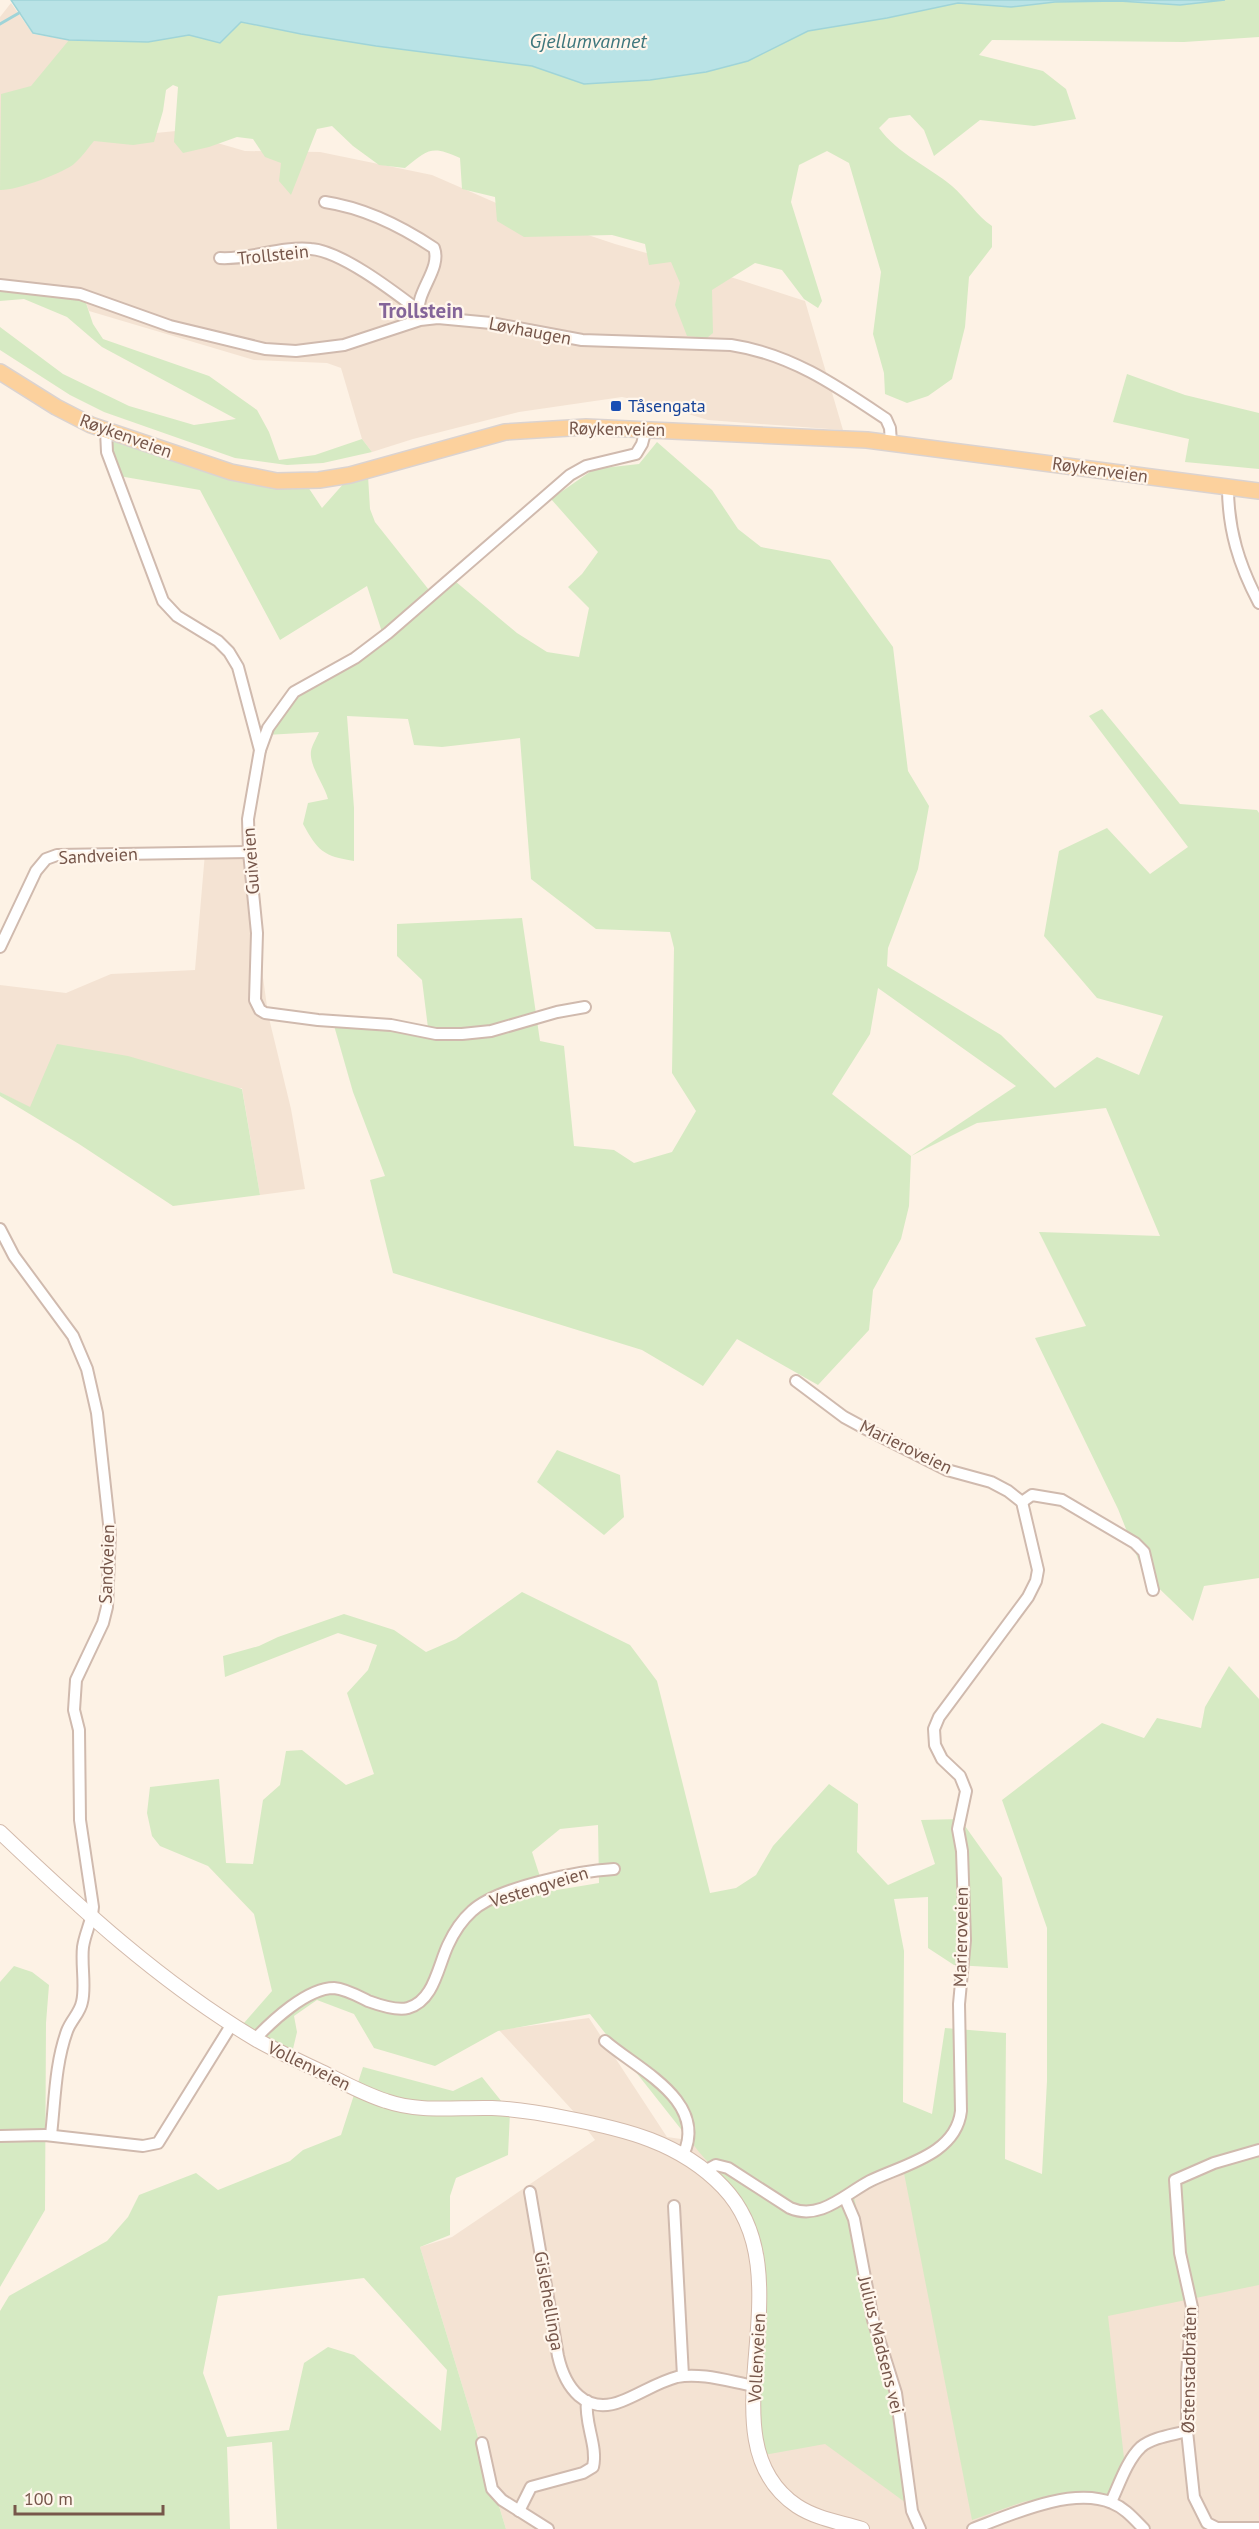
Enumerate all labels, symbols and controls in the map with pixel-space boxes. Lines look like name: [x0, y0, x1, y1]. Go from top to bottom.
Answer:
water label: Gjellumvannet: [530, 28, 648, 54]
street label: Trollstein: [236, 239, 310, 270]
district label: Trollstein: [379, 297, 463, 324]
street label: Løvhaugen: [487, 311, 573, 350]
place label: Tåsengata: [628, 394, 706, 417]
marker: Tåsengata: [609, 399, 623, 413]
street label: Røykenveien: [77, 408, 175, 463]
street label: Røykenveien: [569, 416, 665, 441]
street label: Røykenveien: [1051, 451, 1149, 488]
street label: Guiveien: [237, 827, 264, 895]
street label: Sandveien: [58, 842, 138, 869]
street label: Marieroveien: [856, 1414, 956, 1479]
street label: Sandveien: [94, 1524, 119, 1604]
street label: Vestengveien: [486, 1861, 591, 1913]
street label: Marieroveien: [948, 1887, 973, 1987]
street label: Vollenveien: [263, 2035, 355, 2096]
street label: Gislehellinga: [529, 2249, 570, 2352]
street label: Julius Madsens vei: [853, 2273, 910, 2416]
street label: Østenstadbråten: [1176, 2306, 1201, 2434]
street label: Vollenveien: [743, 2313, 770, 2404]
scale bar: [15, 2478, 164, 2516]
text: 100 m: [24, 2487, 73, 2510]

